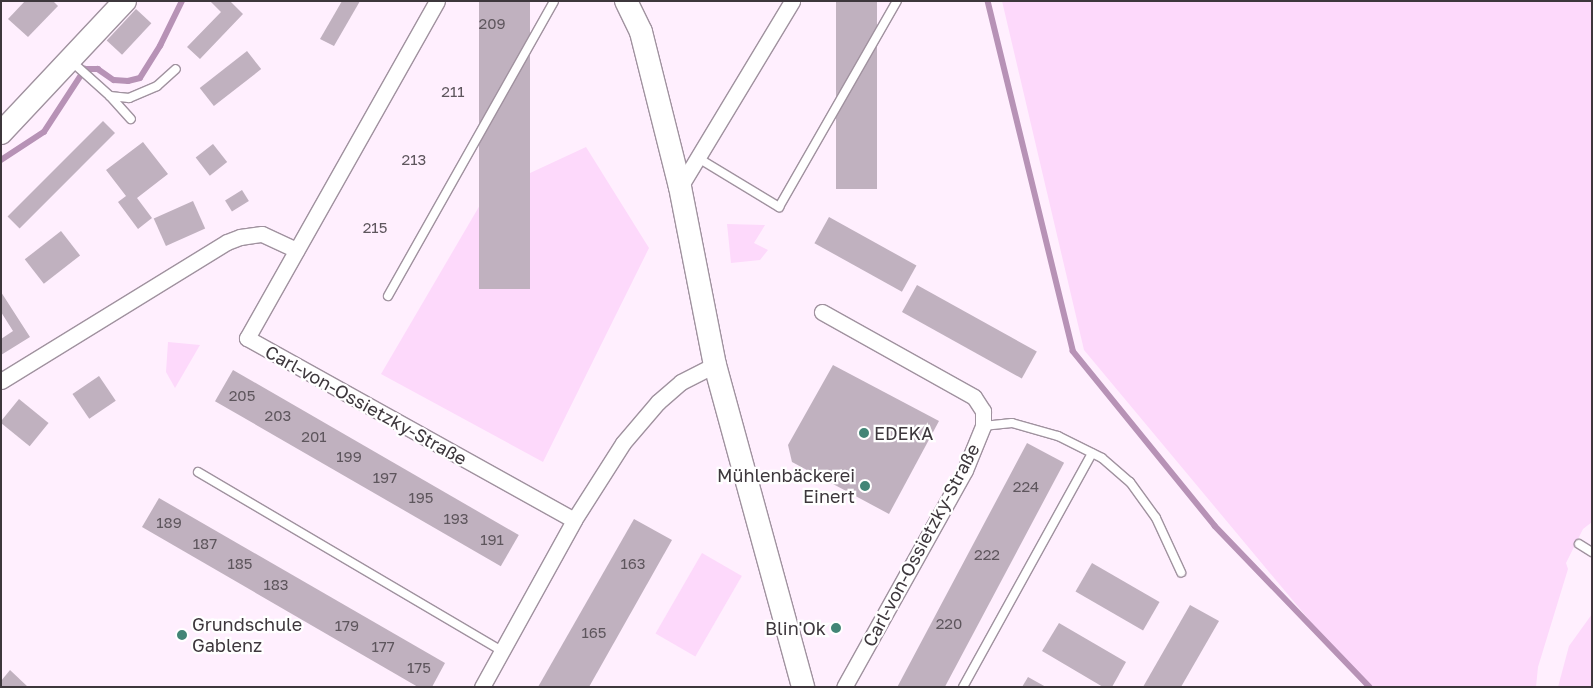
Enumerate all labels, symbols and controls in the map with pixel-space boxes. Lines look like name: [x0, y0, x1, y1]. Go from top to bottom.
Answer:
house number: 209: [478, 15, 506, 33]
house number: 211: [441, 83, 465, 101]
house number: 213: [402, 151, 426, 169]
house number: 215: [363, 219, 387, 237]
street label: Carl-von-Ossietzky-Straße: [262, 341, 470, 469]
house number: 205: [229, 387, 255, 405]
house number: 203: [265, 407, 291, 425]
place label: EDEKA: [874, 422, 933, 444]
marker: EDEKA: [858, 427, 870, 439]
house number: 201: [301, 428, 327, 446]
street label: Carl-von-Ossietzky-Straße: [858, 440, 984, 650]
house number: 199: [336, 448, 362, 466]
place label: Mühlenbäckerei Einert: [717, 465, 855, 508]
house number: 197: [373, 469, 397, 487]
house number: 224: [1013, 478, 1039, 496]
marker: Mühlenbäckerei Einert: [859, 480, 871, 492]
house number: 195: [408, 489, 434, 507]
house number: 193: [443, 510, 469, 528]
house number: 189: [156, 514, 182, 532]
house number: 191: [480, 531, 504, 549]
house number: 187: [193, 535, 217, 553]
house number: 222: [974, 546, 1000, 564]
house number: 185: [227, 555, 253, 573]
house number: 163: [620, 555, 646, 573]
house number: 183: [263, 576, 289, 594]
place label: Grundschule Gablenz: [192, 614, 302, 656]
house number: 220: [936, 615, 962, 633]
house number: 179: [335, 617, 359, 635]
place label: Blin'Ok: [765, 617, 826, 639]
marker: Blin'Ok: [830, 622, 842, 634]
house number: 165: [581, 624, 607, 642]
marker: Grundschule Gablenz: [176, 629, 188, 641]
house number: 177: [371, 638, 395, 656]
house number: 175: [407, 659, 431, 677]

